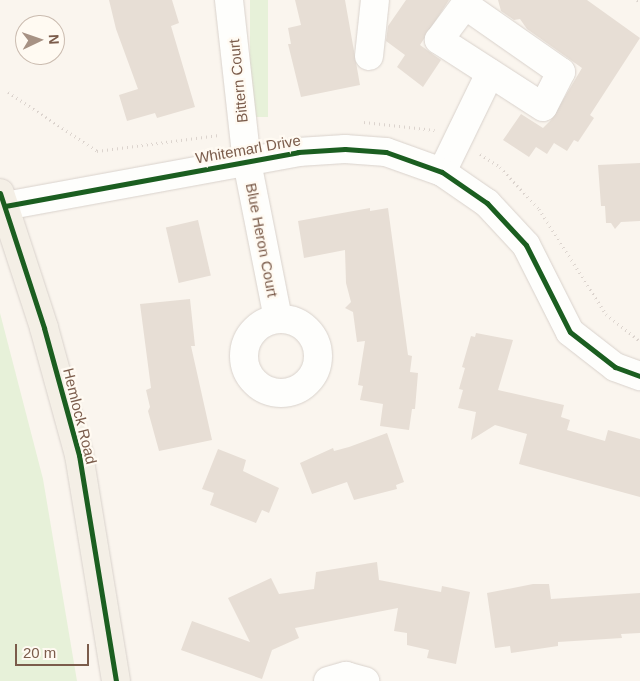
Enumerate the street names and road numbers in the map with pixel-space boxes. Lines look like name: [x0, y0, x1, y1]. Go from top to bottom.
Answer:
street label: Bittern Court: [225, 38, 251, 124]
street label: Whitemarl Drive: [194, 131, 302, 167]
street label: Blue Heron Court: [242, 181, 282, 299]
street label: Hemlock Road: [59, 366, 101, 466]

